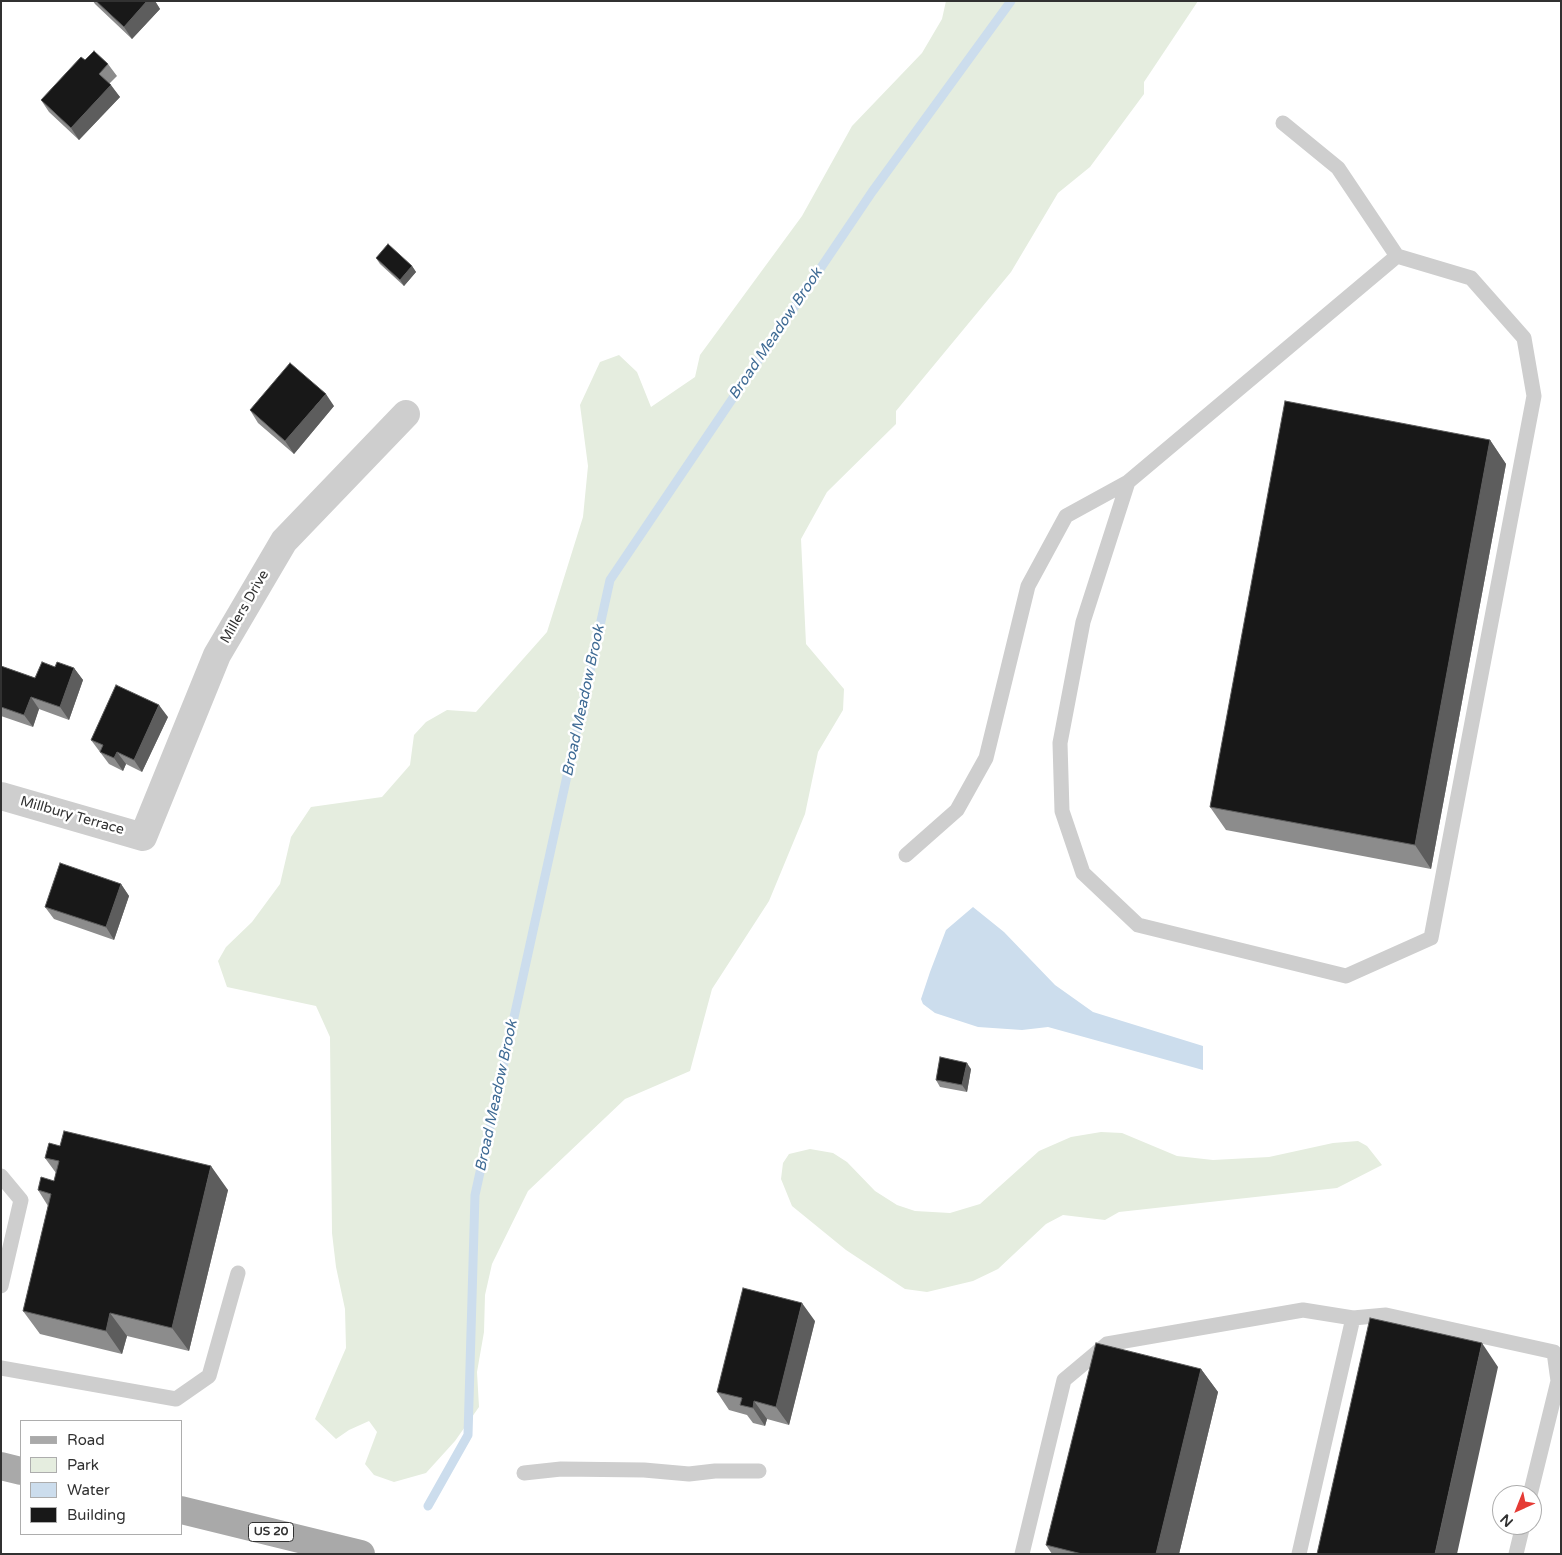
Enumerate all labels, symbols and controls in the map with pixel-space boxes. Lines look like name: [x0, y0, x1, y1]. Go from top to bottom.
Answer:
water label: Broad Meadow Brook: [725, 265, 827, 403]
street label: Millers Drive: [217, 567, 273, 647]
water label: Broad Meadow Brook: [559, 624, 609, 778]
street label: Millbury Terrace: [18, 793, 126, 839]
water label: Broad Meadow Brook: [472, 1019, 522, 1173]
legend: [20, 1420, 182, 1535]
text: Road: [67, 1431, 105, 1449]
text: Park: [67, 1456, 99, 1474]
text: Water: [67, 1481, 110, 1499]
north arrow: [1492, 1485, 1542, 1535]
text: Building: [67, 1506, 126, 1524]
text: N: [1497, 1510, 1517, 1530]
road number: US 20: [248, 1522, 294, 1541]

